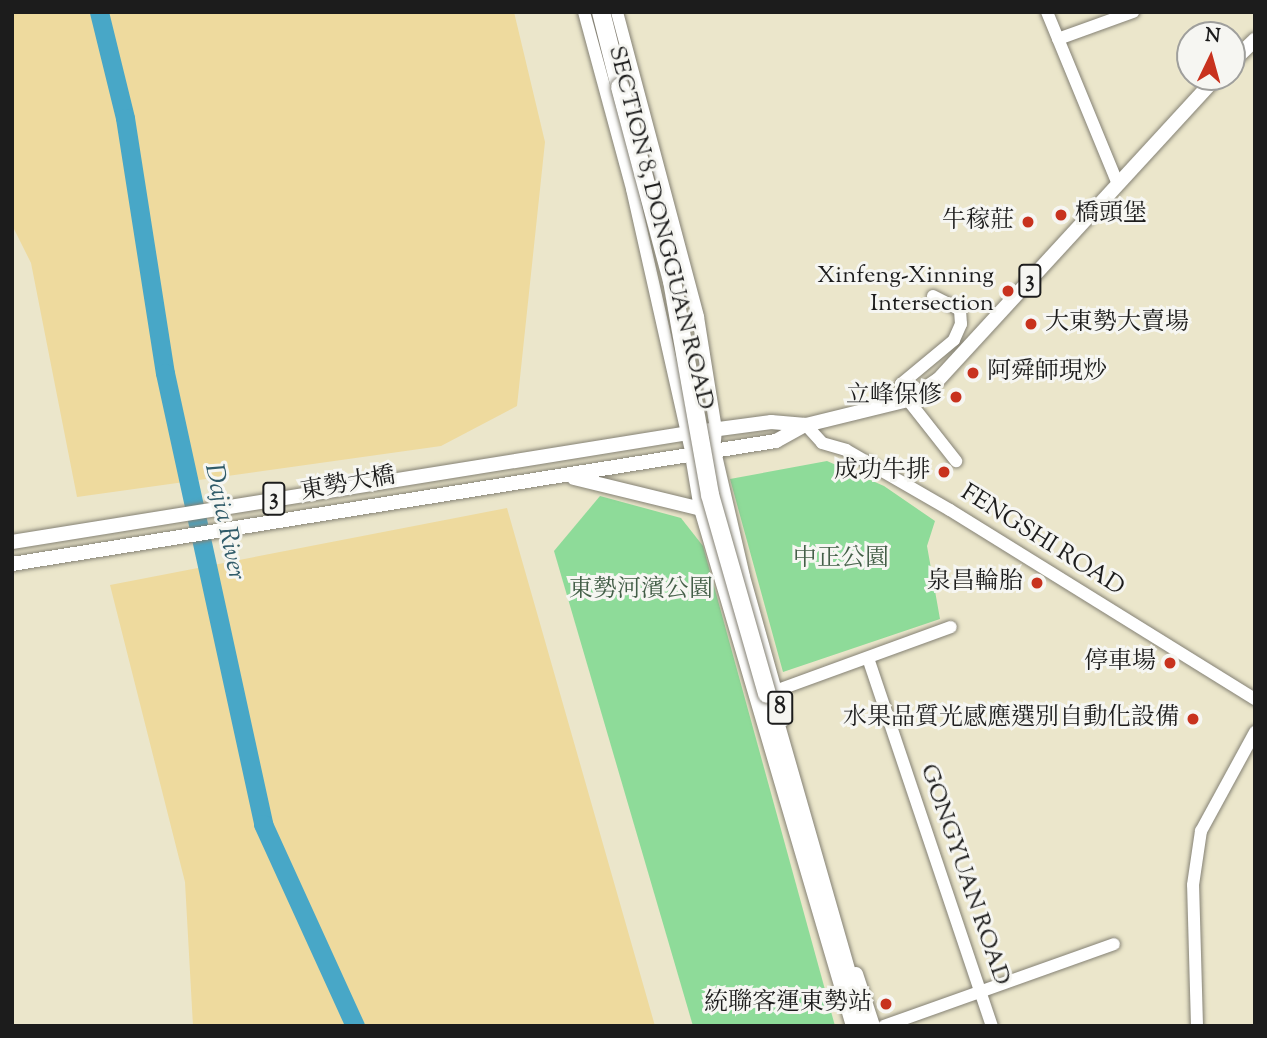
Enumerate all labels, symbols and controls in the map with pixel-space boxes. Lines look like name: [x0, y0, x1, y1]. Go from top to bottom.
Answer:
north arrow: [1176, 21, 1246, 91]
text: N: [1204, 22, 1221, 51]
street label: SECTION 8, DONGGUAN ROAD: [601, 43, 719, 413]
place label: 橋頭堡: [1075, 201, 1147, 229]
marker: 橋頭堡: [1053, 207, 1069, 223]
place label: 牛稼莊: [942, 208, 1014, 236]
marker: 牛稼莊: [1020, 214, 1036, 230]
road number: 3: [1018, 262, 1042, 300]
place label: Xinfeng-Xinning Intersection: [817, 263, 994, 319]
marker: Xinfeng-Xinning Intersection: [1000, 283, 1016, 299]
place label: 大東勢大賣場: [1045, 310, 1189, 338]
marker: 大東勢大賣場: [1023, 316, 1039, 332]
place label: 阿舜師現炒: [987, 359, 1107, 387]
marker: 阿舜師現炒: [965, 365, 981, 381]
place label: 立峰保修: [846, 383, 942, 411]
marker: 立峰保修: [948, 389, 964, 405]
place label: 成功牛排: [834, 458, 930, 486]
water label: Dajia River: [196, 461, 252, 583]
street label: 東勢大橋: [298, 462, 398, 508]
marker: 成功牛排: [936, 464, 952, 480]
street label: FENGSHI ROAD: [955, 479, 1129, 603]
road number: 3: [262, 480, 286, 519]
park label: 中正公園: [793, 546, 889, 574]
place label: 泉昌輪胎: [927, 569, 1023, 597]
marker: 泉昌輪胎: [1029, 575, 1045, 591]
park label: 東勢河濱公園: [569, 577, 713, 605]
place label: 停車場: [1084, 649, 1156, 677]
marker: 停車場: [1162, 655, 1178, 671]
road number: 8: [766, 688, 794, 728]
place label: 水果品質光感應選別自動化設備: [843, 705, 1179, 733]
marker: 水果品質光感應選別自動化設備: [1185, 711, 1201, 727]
street label: GONGYUAN ROAD: [913, 761, 1015, 989]
place label: 統聯客運東勢站: [704, 990, 872, 1018]
marker: 統聯客運東勢站: [878, 996, 894, 1012]

